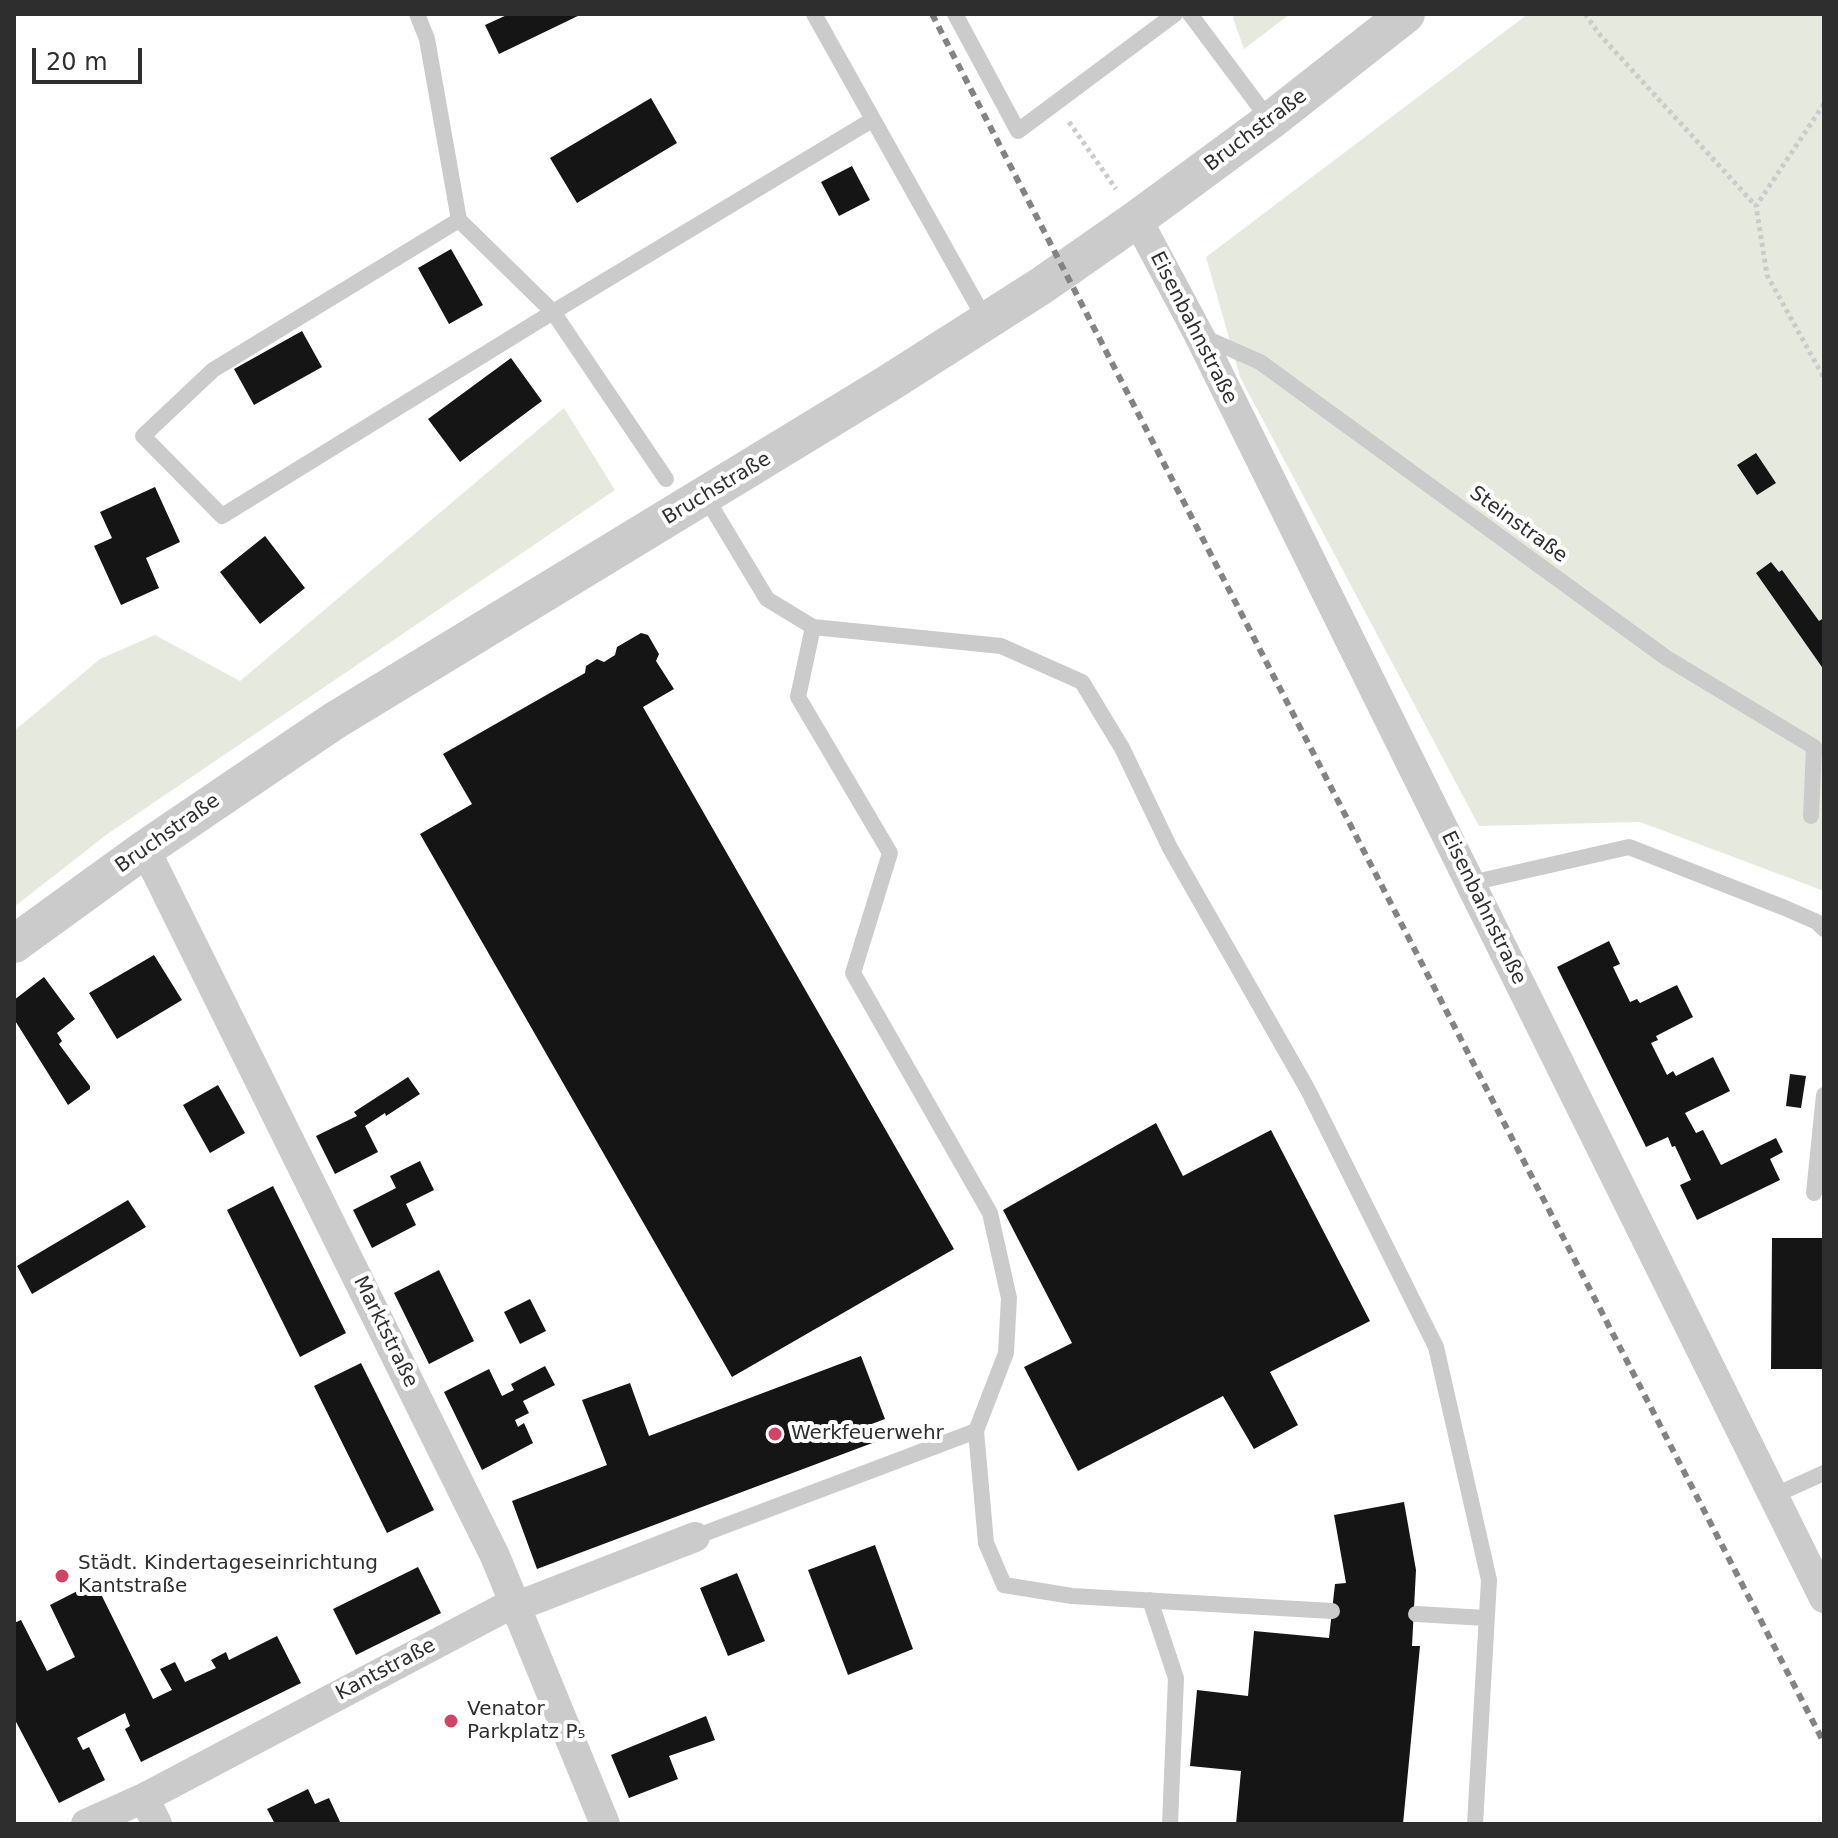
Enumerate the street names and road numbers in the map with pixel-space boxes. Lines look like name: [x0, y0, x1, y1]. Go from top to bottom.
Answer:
street label: Bruchstraße: [1200, 85, 1312, 177]
street label: Eisenbahnstraße: [1144, 248, 1242, 408]
street label: Bruchstraße: [659, 447, 775, 531]
street label: Steinstraße: [1465, 482, 1571, 568]
street label: Bruchstraße: [111, 789, 225, 879]
street label: Eisenbahnstraße: [1435, 827, 1531, 989]
street label: Marktstraße: [348, 1272, 422, 1392]
street label: Kantstraße: [332, 1634, 440, 1706]

